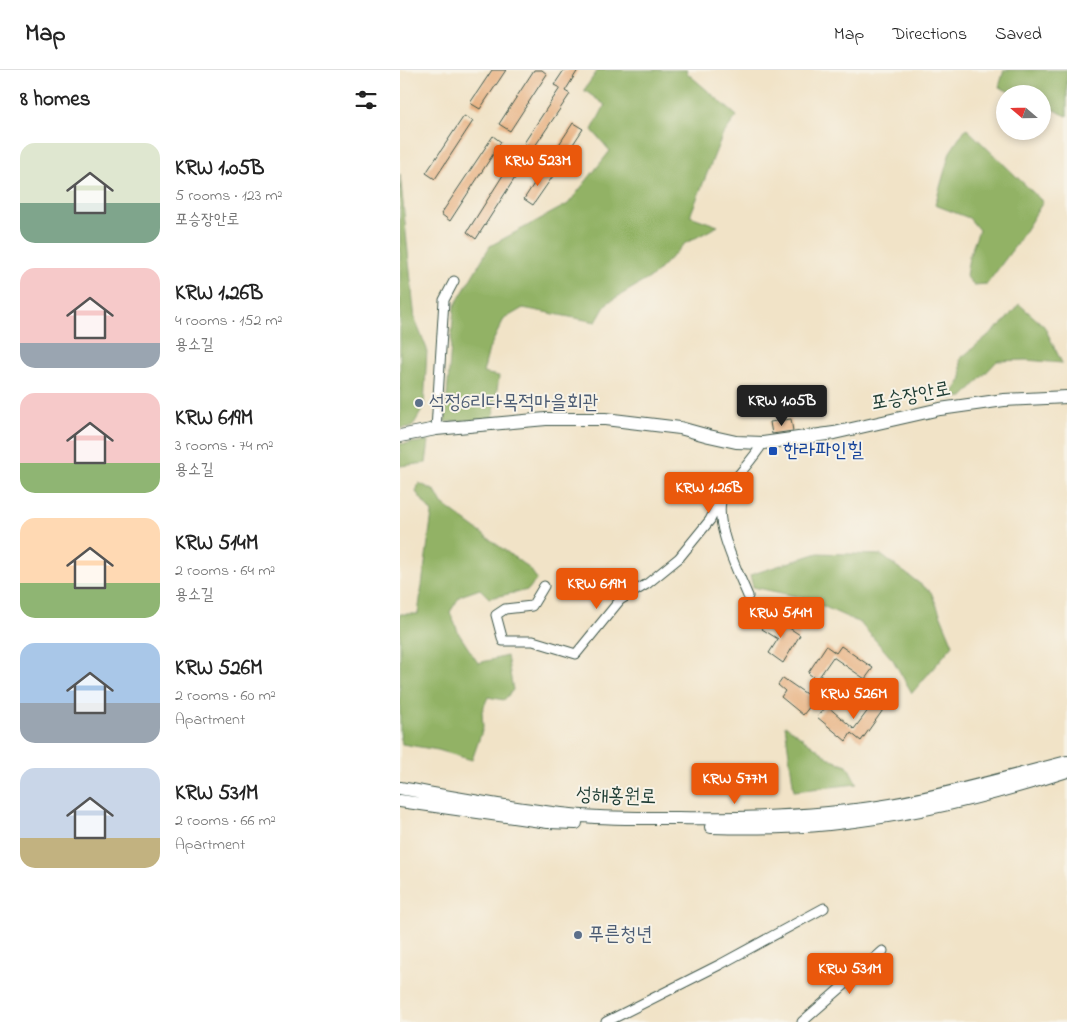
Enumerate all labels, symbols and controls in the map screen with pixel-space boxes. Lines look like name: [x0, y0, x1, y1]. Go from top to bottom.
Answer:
text: Map: [25, 17, 66, 52]
text: Map: [834, 22, 864, 48]
text: Directions: [892, 22, 967, 48]
text: Saved: [995, 22, 1042, 48]
text: 8 homes: [20, 85, 90, 115]
north arrow: [996, 85, 1051, 140]
map controls: [996, 85, 1051, 140]
icon: filters: [352, 86, 380, 114]
pin: KRW 523M: [486, 144, 590, 187]
text: KRW 523M: [505, 149, 571, 173]
text: KRW 1.05B: [175, 154, 265, 184]
icon: home: [60, 163, 120, 223]
text: 5 rooms · 123 m²: [175, 184, 283, 208]
text: 포승장안로: [175, 208, 239, 232]
text: KRW 1.26B: [175, 279, 263, 309]
icon: home: [60, 288, 120, 348]
text: 4 rooms · 152 m²: [175, 309, 283, 333]
text: 용소길: [175, 333, 214, 357]
street label: 포승장안로: [869, 375, 953, 419]
pin: KRW 1.05B: [725, 384, 839, 427]
place label: 석정6리다목적마을회관: [429, 389, 599, 418]
text: KRW 1.05B: [748, 389, 816, 413]
marker: 석정6리다목적마을회관: [413, 397, 425, 409]
text: KRW 619M: [175, 404, 253, 434]
icon: home: [60, 413, 120, 473]
text: 3 rooms · 74 m²: [175, 434, 274, 458]
place label: 한라파인힐: [783, 437, 864, 466]
marker: 한라파인힐: [767, 445, 779, 457]
text: 용소길: [175, 458, 214, 482]
pin: KRW 1.26B: [652, 472, 766, 514]
text: KRW 1.26B: [675, 476, 743, 500]
text: KRW 514M: [175, 529, 258, 559]
icon: home: [60, 538, 120, 598]
text: 2 rooms · 64 m²: [175, 559, 275, 583]
pin: KRW 619M: [545, 568, 649, 610]
text: KRW 619M: [567, 572, 627, 596]
text: 용소길: [175, 583, 214, 607]
pin: KRW 514M: [729, 596, 833, 639]
text: KRW 514M: [749, 601, 813, 625]
text: KRW 526M: [175, 654, 263, 684]
icon: home: [60, 663, 120, 723]
pin: KRW 526M: [802, 678, 906, 720]
text: KRW 526M: [821, 682, 887, 706]
text: 2 rooms · 60 m²: [175, 684, 276, 708]
text: Apartment: [175, 708, 245, 732]
pin: KRW 577M: [683, 762, 787, 805]
text: KRW 577M: [702, 767, 768, 791]
text: KRW 531M: [175, 779, 258, 809]
street label: 성해홍원로: [575, 781, 657, 813]
icon: home: [60, 788, 120, 848]
text: 2 rooms · 66 m²: [175, 809, 276, 833]
text: Apartment: [175, 833, 245, 857]
place label: 푸른청년: [588, 921, 652, 950]
marker: 푸른청년: [572, 929, 584, 941]
pin: KRW 531M: [798, 952, 902, 995]
text: KRW 531M: [818, 957, 882, 981]

